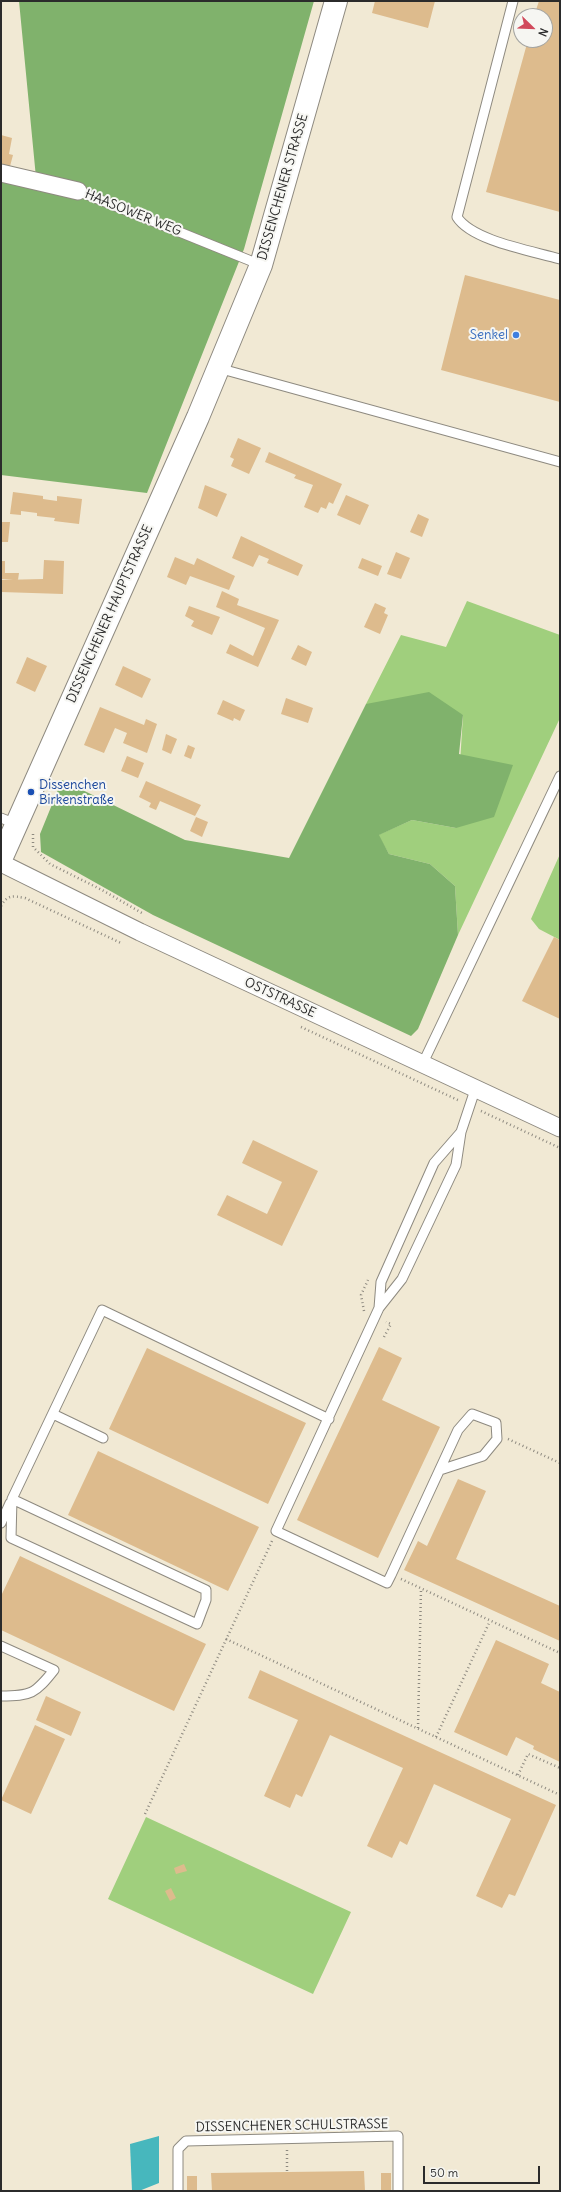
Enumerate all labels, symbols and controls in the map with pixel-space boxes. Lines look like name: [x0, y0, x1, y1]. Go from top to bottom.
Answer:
north arrow: [513, 8, 553, 48]
text: N: [535, 26, 551, 39]
street label: DISSENCHENER STRASSE: [255, 112, 311, 262]
street label: HAASOWER WEG: [82, 187, 184, 239]
place label: Senkel: [470, 327, 508, 343]
marker: Senkel: [511, 330, 521, 340]
street label: DISSENCHENER HAUPTSTRASSE: [64, 523, 156, 705]
place label: Dissenchen Birkenstraße: [39, 777, 114, 808]
marker: Dissenchen Birkenstraße: [26, 787, 36, 797]
street label: OSTSTRASSE: [242, 975, 318, 1021]
street label: DISSENCHENER SCHULSTRASSE: [195, 2117, 389, 2135]
scale bar: [425, 2158, 542, 2184]
text: 50 m: [430, 2165, 458, 2180]

